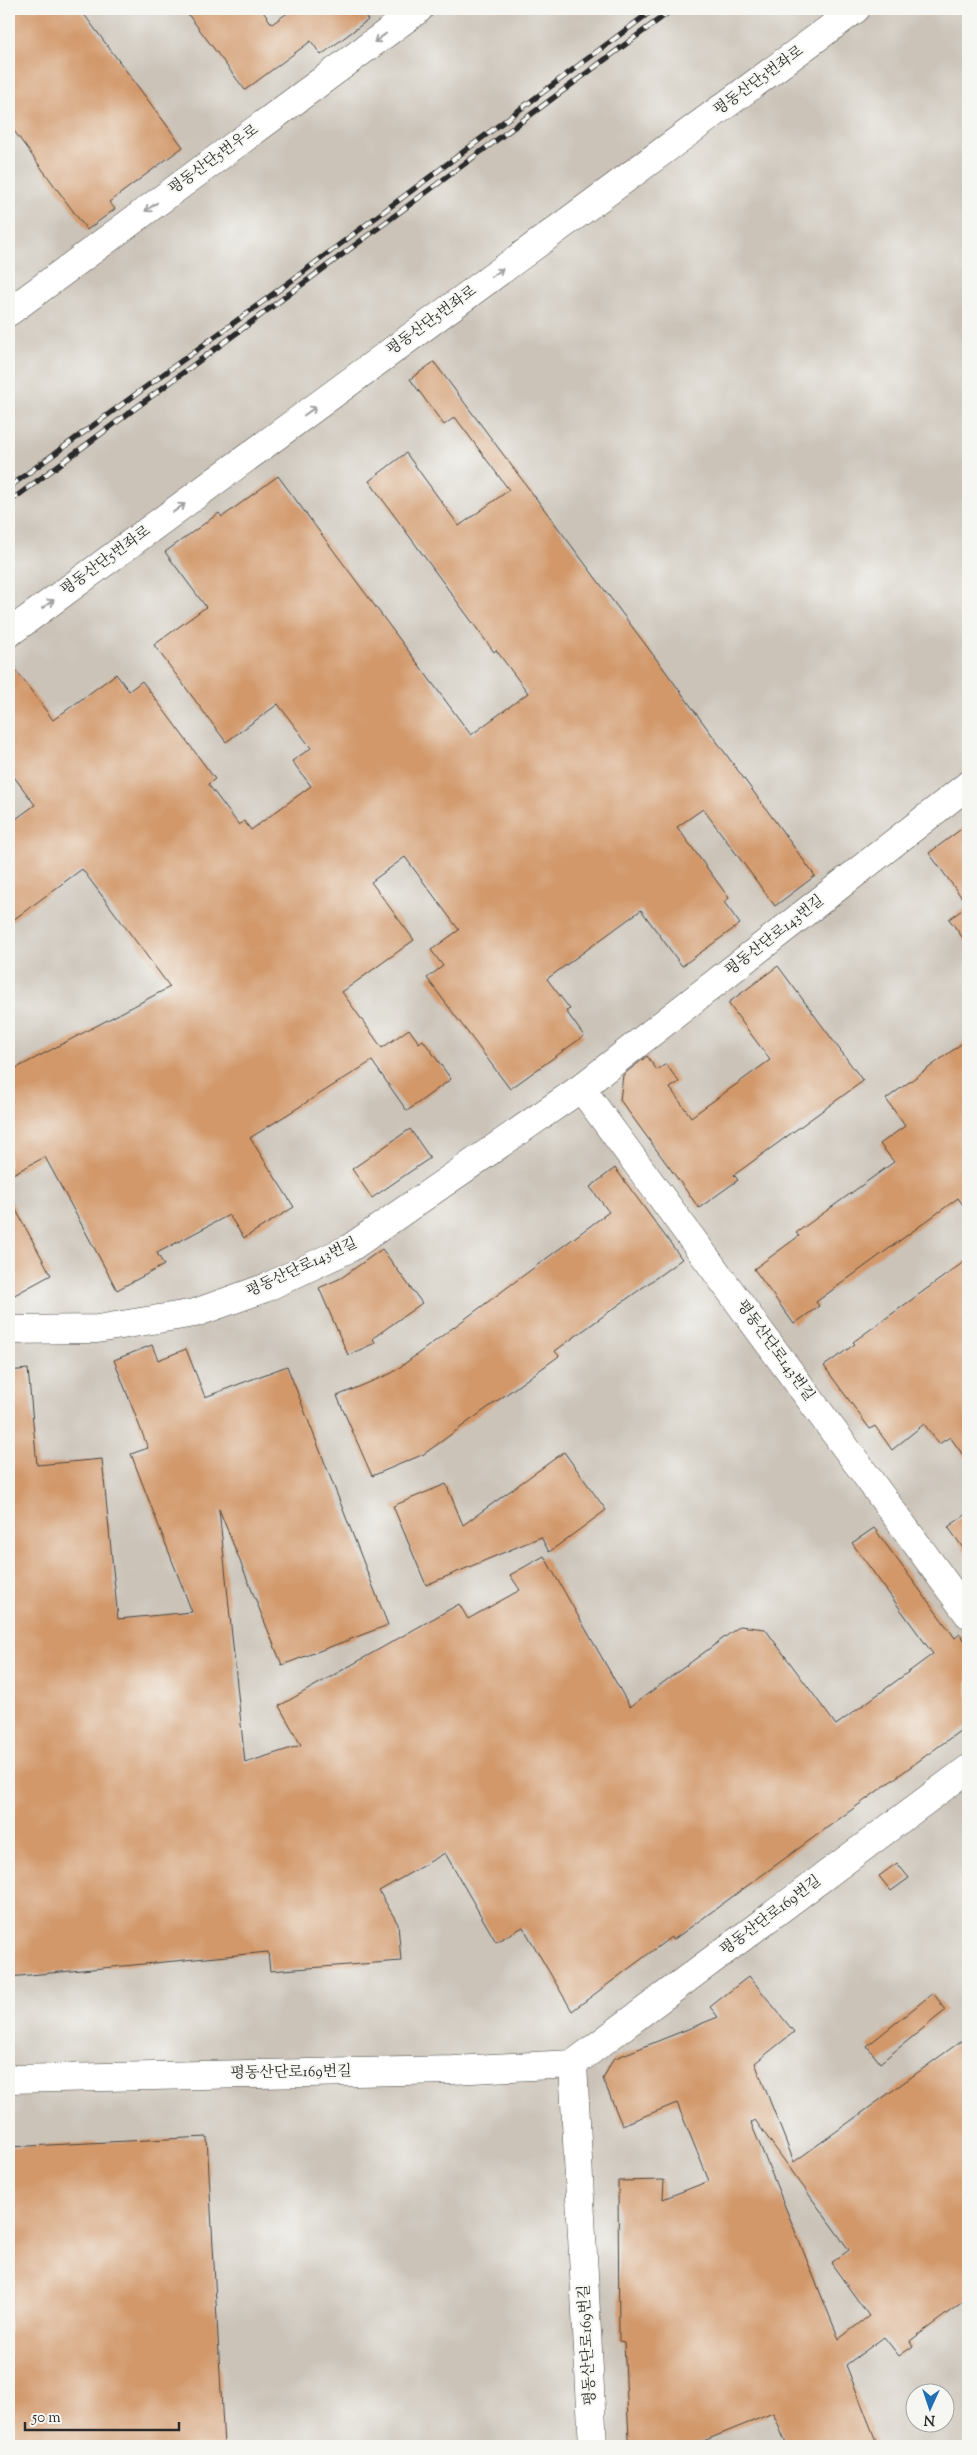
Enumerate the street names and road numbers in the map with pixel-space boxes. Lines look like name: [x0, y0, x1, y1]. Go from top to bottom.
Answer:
street label: 평동산단5번좌로: [710, 41, 809, 121]
street label: 평동산단5번우로: [165, 120, 264, 200]
street label: 평동산단5번좌로: [383, 281, 482, 361]
street label: 평동산단5번좌로: [57, 521, 156, 601]
street label: 평동산단로143번길: [721, 891, 829, 981]
street label: 평동산단로143번길: [243, 1233, 361, 1303]
street label: 평동산단로143번길: [731, 1296, 819, 1406]
street label: 평동산단로169번길: [716, 1871, 826, 1961]
street label: 평동산단로169번길: [230, 2061, 352, 2085]
street label: 평동산단로169번길: [574, 2284, 602, 2406]

